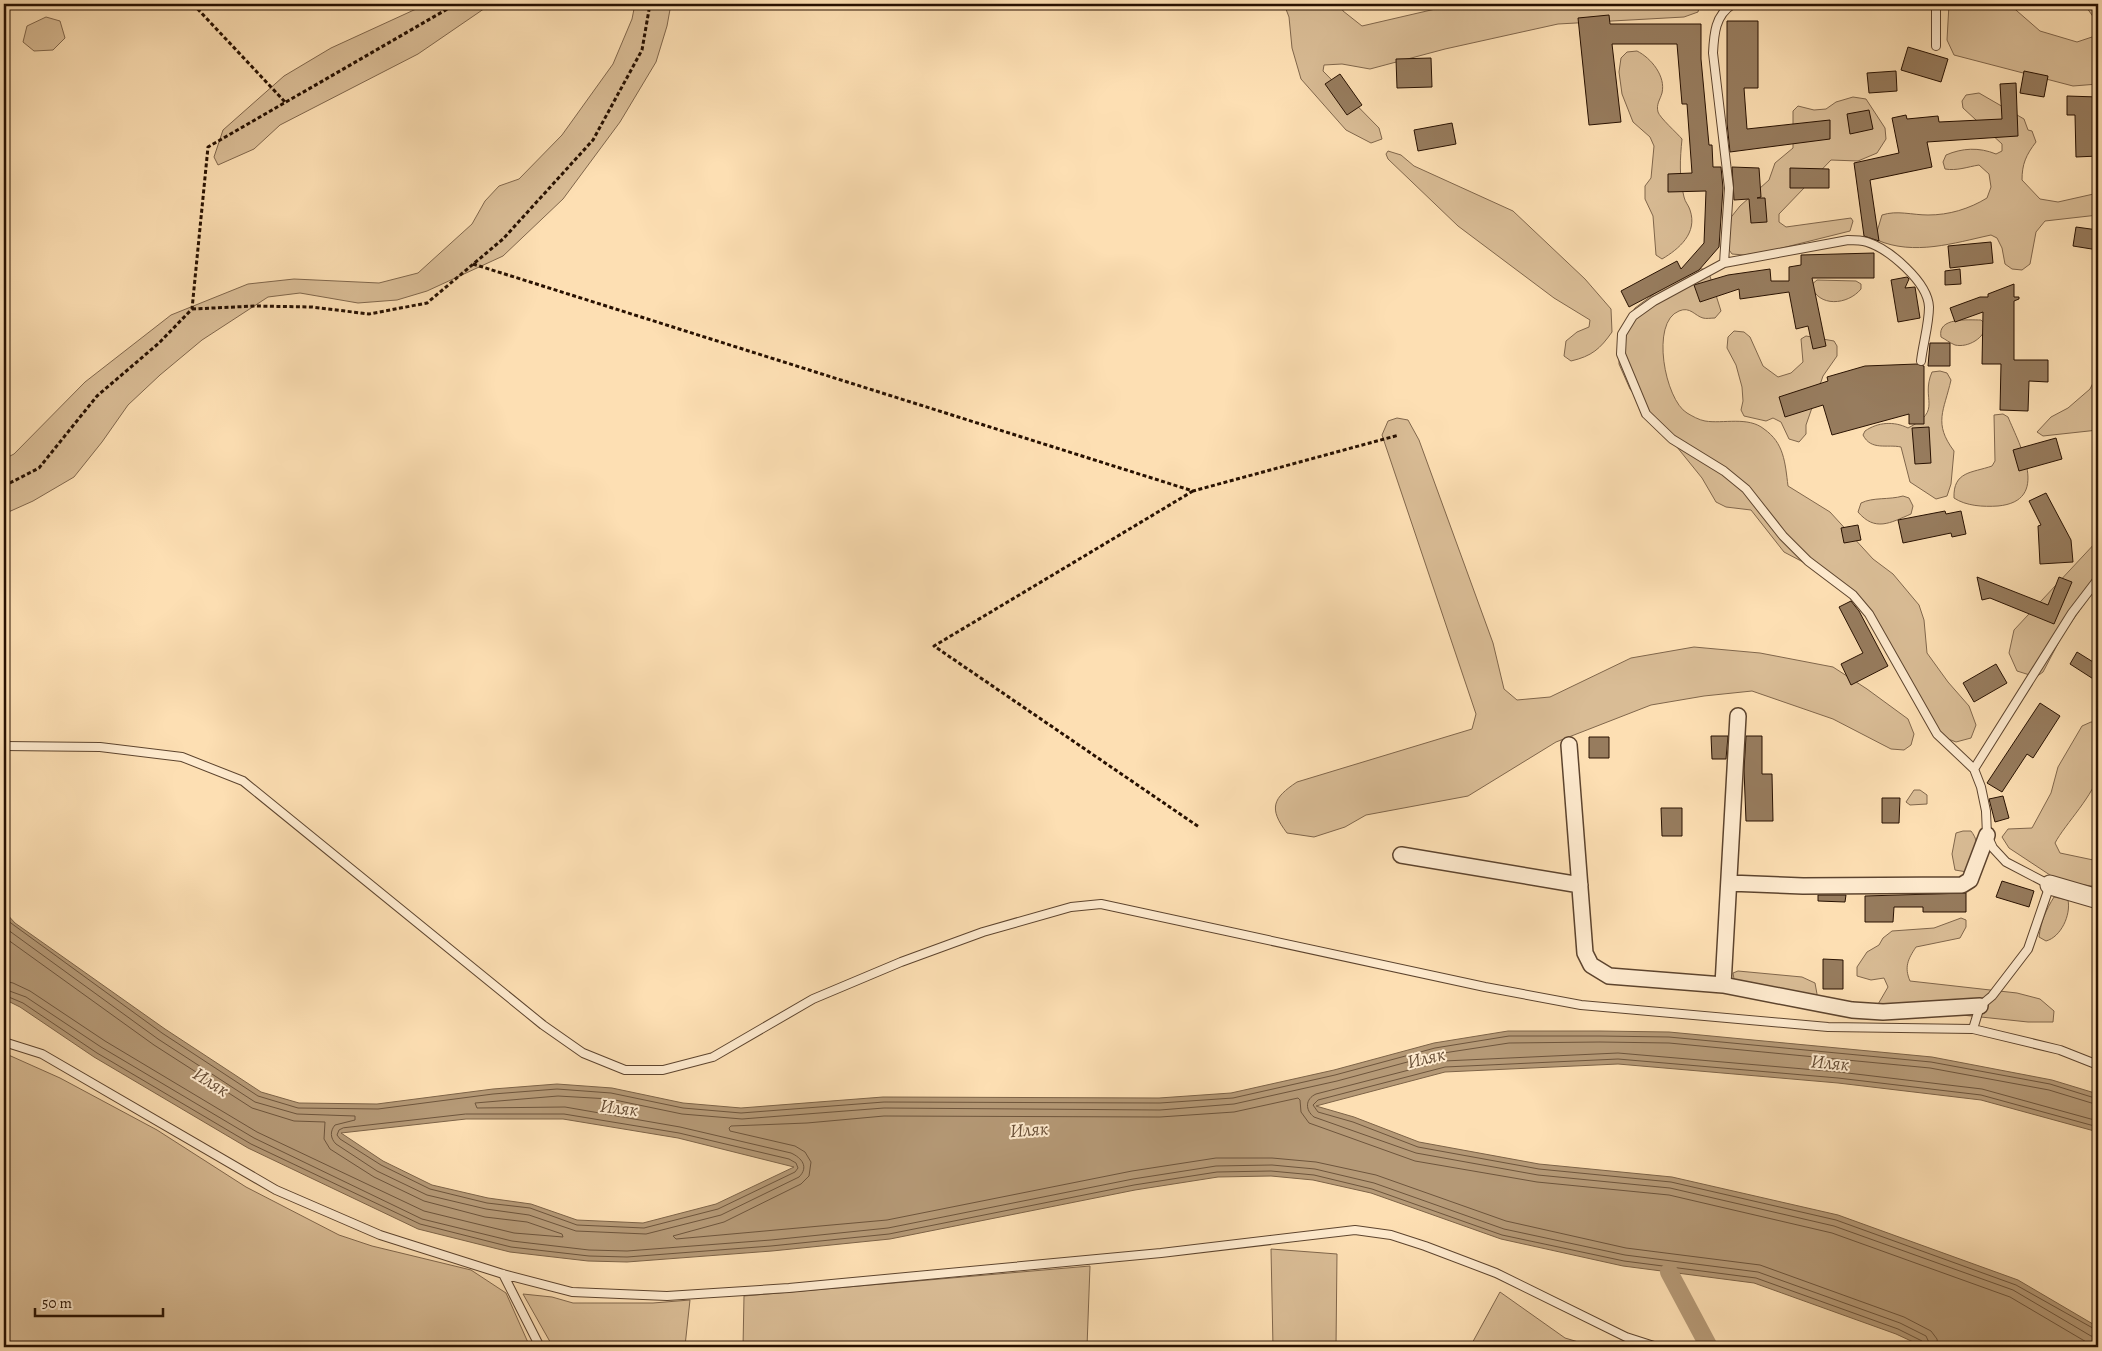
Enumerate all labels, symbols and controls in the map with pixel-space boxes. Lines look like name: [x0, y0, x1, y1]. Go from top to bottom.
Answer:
water label: Иляк: [1404, 1041, 1448, 1075]
water label: Иляк: [1810, 1048, 1851, 1078]
water label: Иляк: [188, 1061, 235, 1103]
water label: Иляк: [598, 1093, 640, 1123]
water label: Иляк: [1009, 1116, 1049, 1144]
scale bar: [35, 1286, 162, 1318]
text: 50 m: [42, 1293, 72, 1313]

